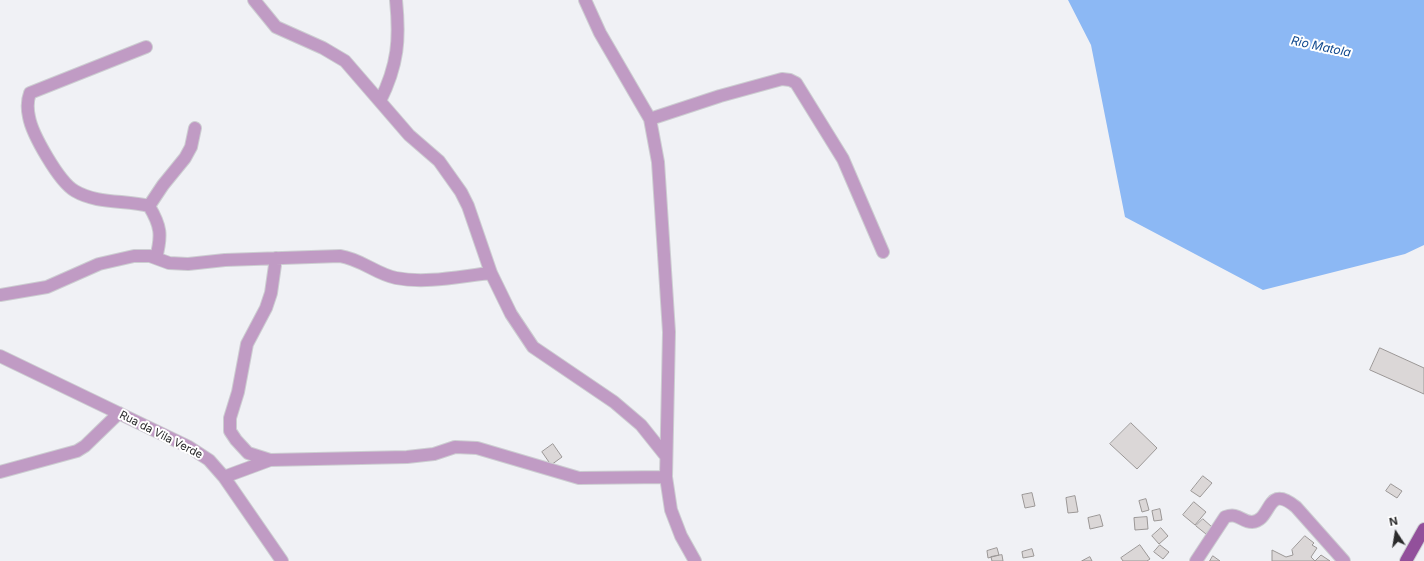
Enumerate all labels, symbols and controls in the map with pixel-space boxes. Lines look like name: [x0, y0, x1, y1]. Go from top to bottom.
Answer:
water label: Rio Matola: [1290, 34, 1352, 60]
street label: Rua da Vila Verde: [117, 408, 205, 462]
north arrow: [1376, 513, 1416, 553]
text: N: [1388, 514, 1399, 529]

